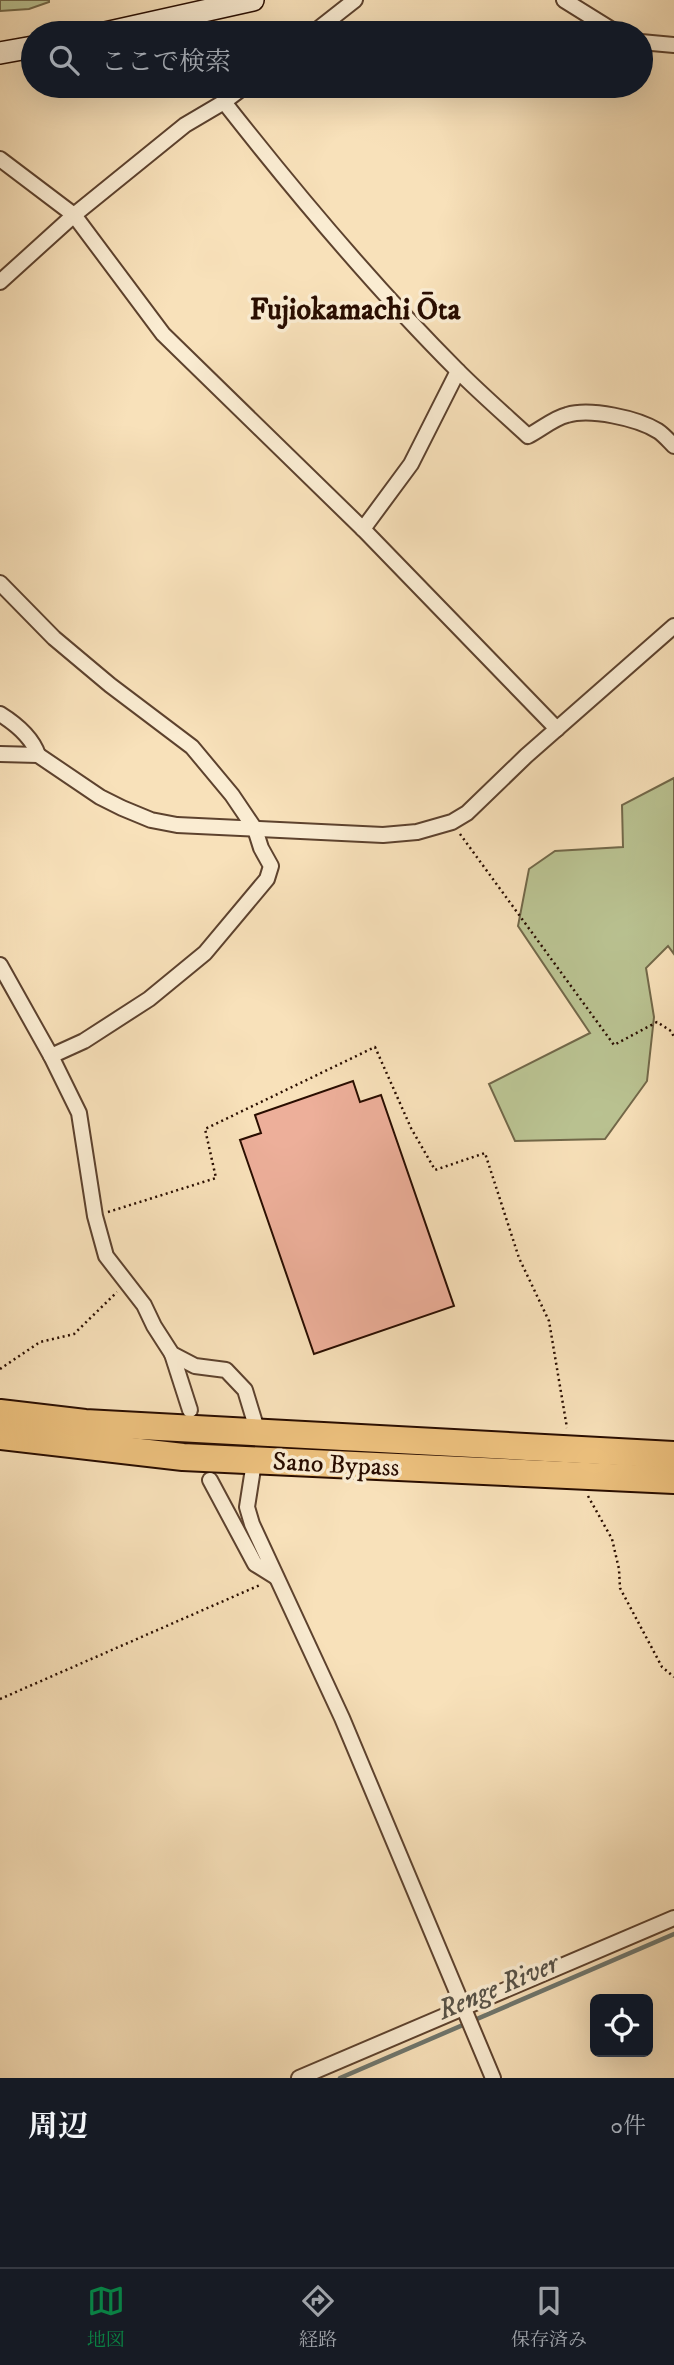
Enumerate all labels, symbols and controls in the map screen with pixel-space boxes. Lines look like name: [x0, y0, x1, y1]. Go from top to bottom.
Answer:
search box: [21, 21, 653, 98]
icon: search: [45, 41, 83, 79]
text: ここで検索: [101, 46, 231, 79]
district label: Fujiokamachi Ōta: [250, 291, 462, 329]
street label: Sano Bypass: [272, 1445, 400, 1485]
water label: Renge River: [431, 1945, 566, 2029]
map controls: [590, 1994, 653, 2057]
button: locate: [590, 1994, 653, 2057]
text: 周辺: [28, 2109, 88, 2146]
text: 0件: [611, 2112, 646, 2141]
tab: 地図: [87, 2282, 125, 2352]
tab: 経路: [299, 2282, 337, 2352]
tab: 保存済み: [511, 2282, 587, 2352]

